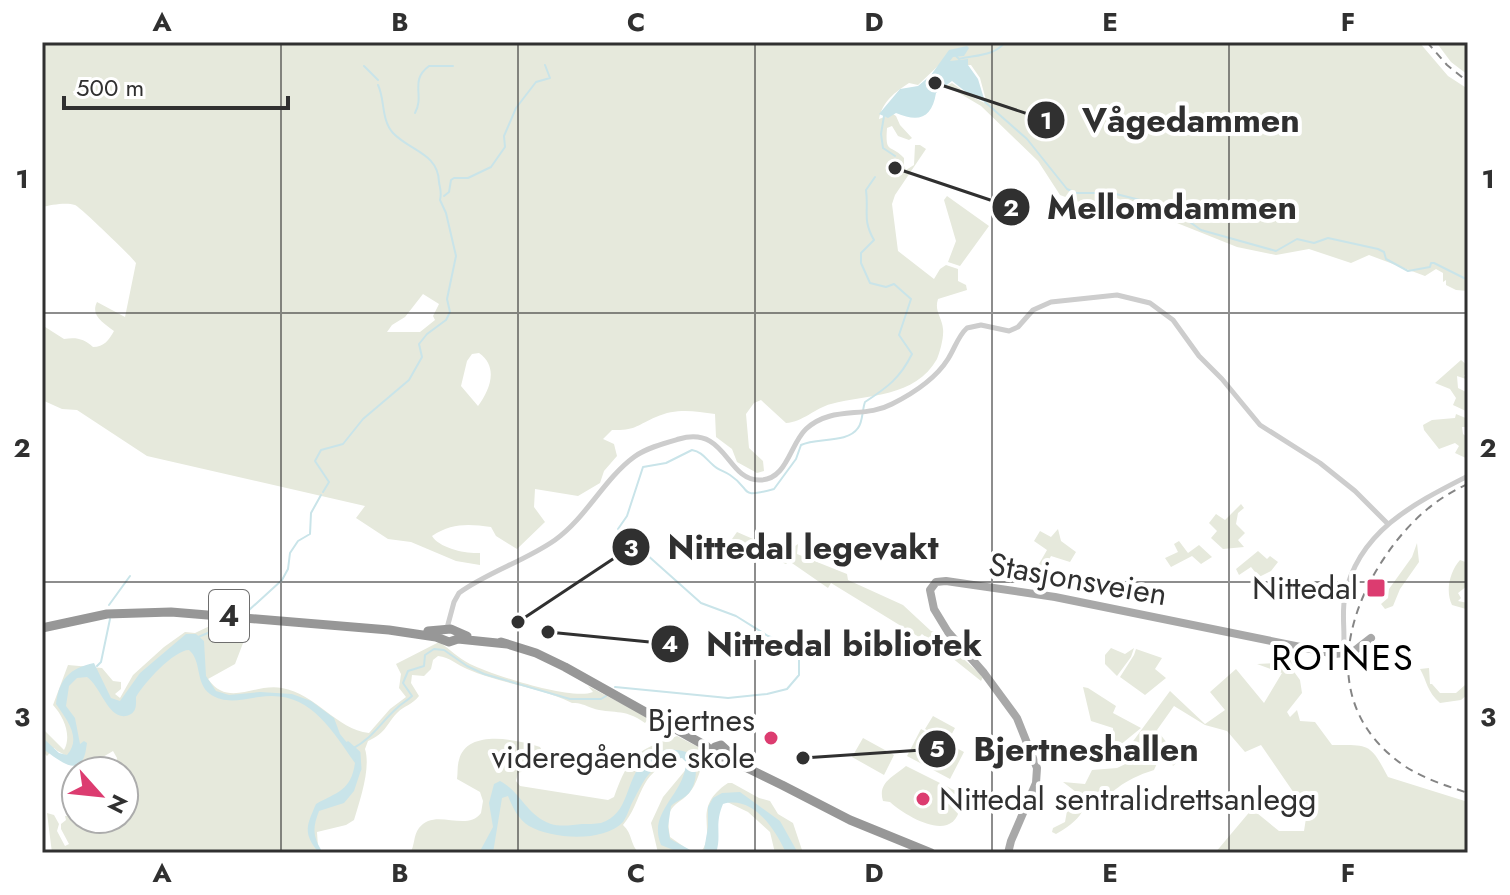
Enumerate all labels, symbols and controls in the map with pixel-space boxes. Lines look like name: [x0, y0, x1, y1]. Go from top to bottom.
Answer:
text: A: [151, 3, 172, 41]
text: B: [391, 3, 409, 41]
text: C: [627, 3, 645, 41]
text: D: [864, 3, 884, 41]
text: E: [1102, 3, 1118, 41]
text: F: [1341, 3, 1355, 41]
scale bar: [64, 60, 288, 110]
text: 500 m: [76, 70, 144, 105]
callout: Vågedammen: [1026, 91, 1316, 149]
text: Vågedammen: [1081, 96, 1300, 145]
text: 1: [1040, 103, 1052, 138]
text: 1: [15, 160, 29, 198]
text: 1: [1481, 160, 1495, 198]
callout: Mellomdammen: [991, 178, 1313, 236]
text: Mellomdammen: [1047, 183, 1297, 232]
text: 2: [1003, 190, 1019, 225]
text: 2: [13, 429, 31, 467]
text: 2: [1479, 429, 1497, 467]
callout: Nittedal legevakt: [611, 518, 954, 576]
text: Nittedal legevakt: [667, 523, 939, 572]
text: 3: [624, 530, 639, 565]
street label: Stasjonsveien: [985, 541, 1171, 617]
place label: Nittedal: [1252, 565, 1358, 611]
marker: Nittedal: [1365, 577, 1387, 599]
road number: 4: [209, 590, 249, 642]
callout: Nittedal bibliotek: [650, 615, 998, 673]
text: Nittedal bibliotek: [706, 620, 982, 669]
text: 4: [662, 626, 678, 661]
district label: ROTNES: [1271, 631, 1415, 683]
place label: Bjertnes videregående skole: [492, 697, 755, 780]
text: 3: [14, 698, 30, 736]
text: 3: [1480, 698, 1496, 736]
callout: Bjertneshallen: [917, 720, 1215, 778]
text: Bjertneshallen: [973, 725, 1199, 774]
marker: Bjertnes videregående skole: [762, 729, 780, 747]
text: 5: [929, 731, 945, 766]
north arrow: [60, 755, 140, 835]
place label: Nittedal sentralidrettsanlegg: [939, 776, 1316, 822]
text: N: [100, 789, 136, 819]
marker: Nittedal sentralidrettsanlegg: [914, 790, 932, 808]
text: A: [151, 854, 172, 892]
text: B: [391, 854, 409, 892]
text: C: [627, 854, 645, 892]
text: D: [864, 854, 884, 892]
text: E: [1102, 854, 1118, 892]
text: F: [1341, 854, 1355, 892]

